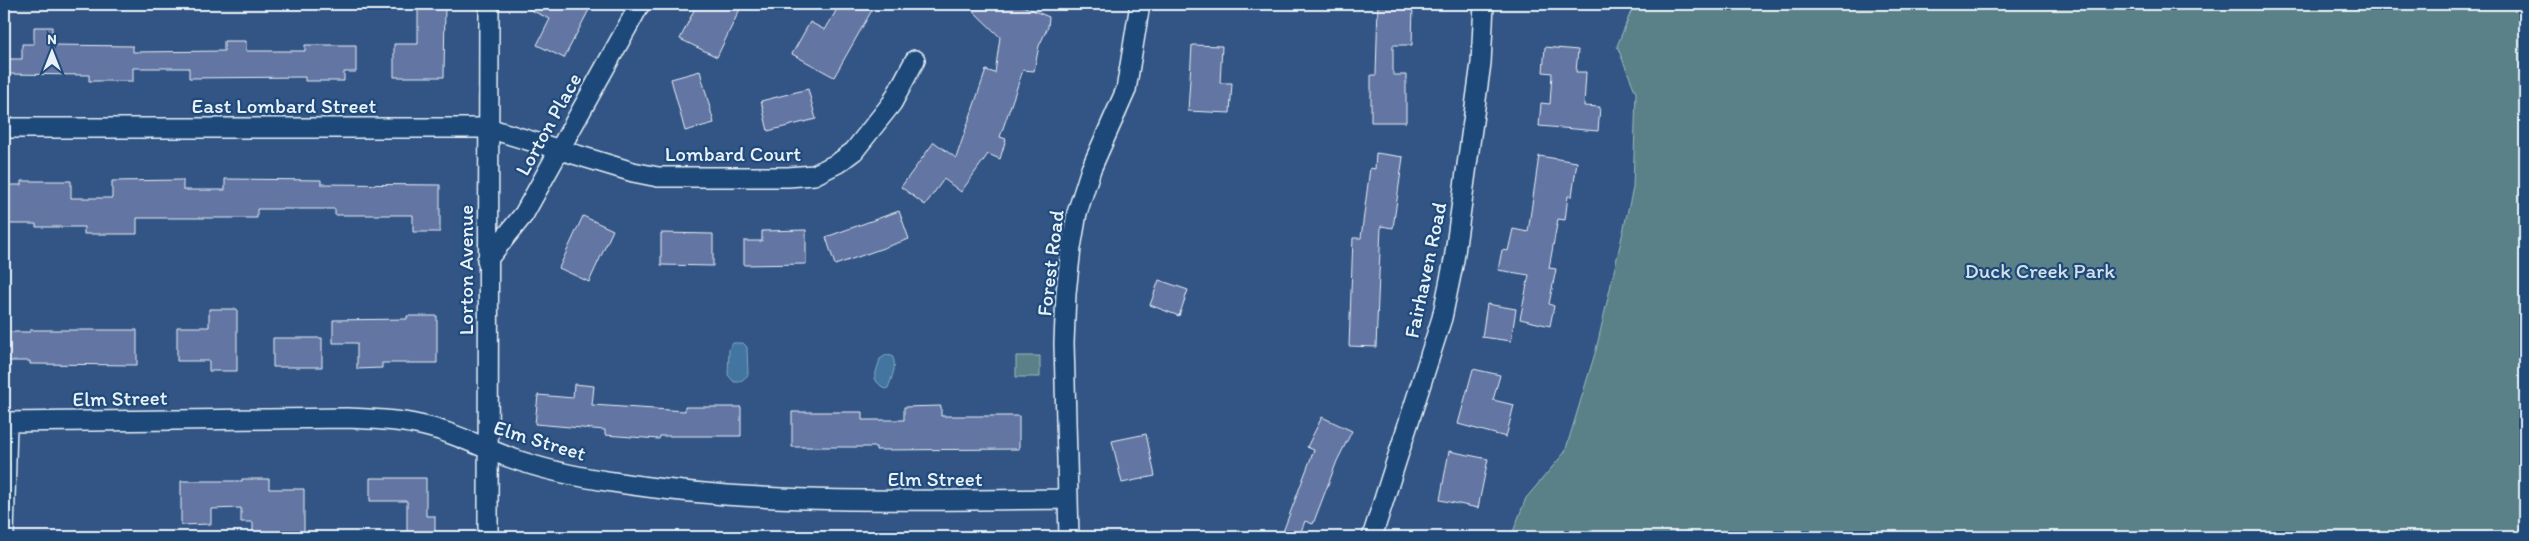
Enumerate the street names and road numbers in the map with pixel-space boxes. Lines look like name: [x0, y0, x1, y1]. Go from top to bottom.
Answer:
street label: Lorton Place: [510, 68, 586, 180]
street label: East Lombard Street: [192, 93, 376, 118]
street label: Lombard Court: [665, 141, 801, 166]
street label: Fairhaven Road: [1398, 200, 1452, 340]
street label: Lorton Avenue: [453, 205, 478, 335]
street label: Forest Road: [1031, 208, 1069, 318]
street label: Elm Street: [72, 385, 168, 411]
street label: Elm Street: [491, 414, 589, 466]
street label: Elm Street: [887, 466, 983, 491]

